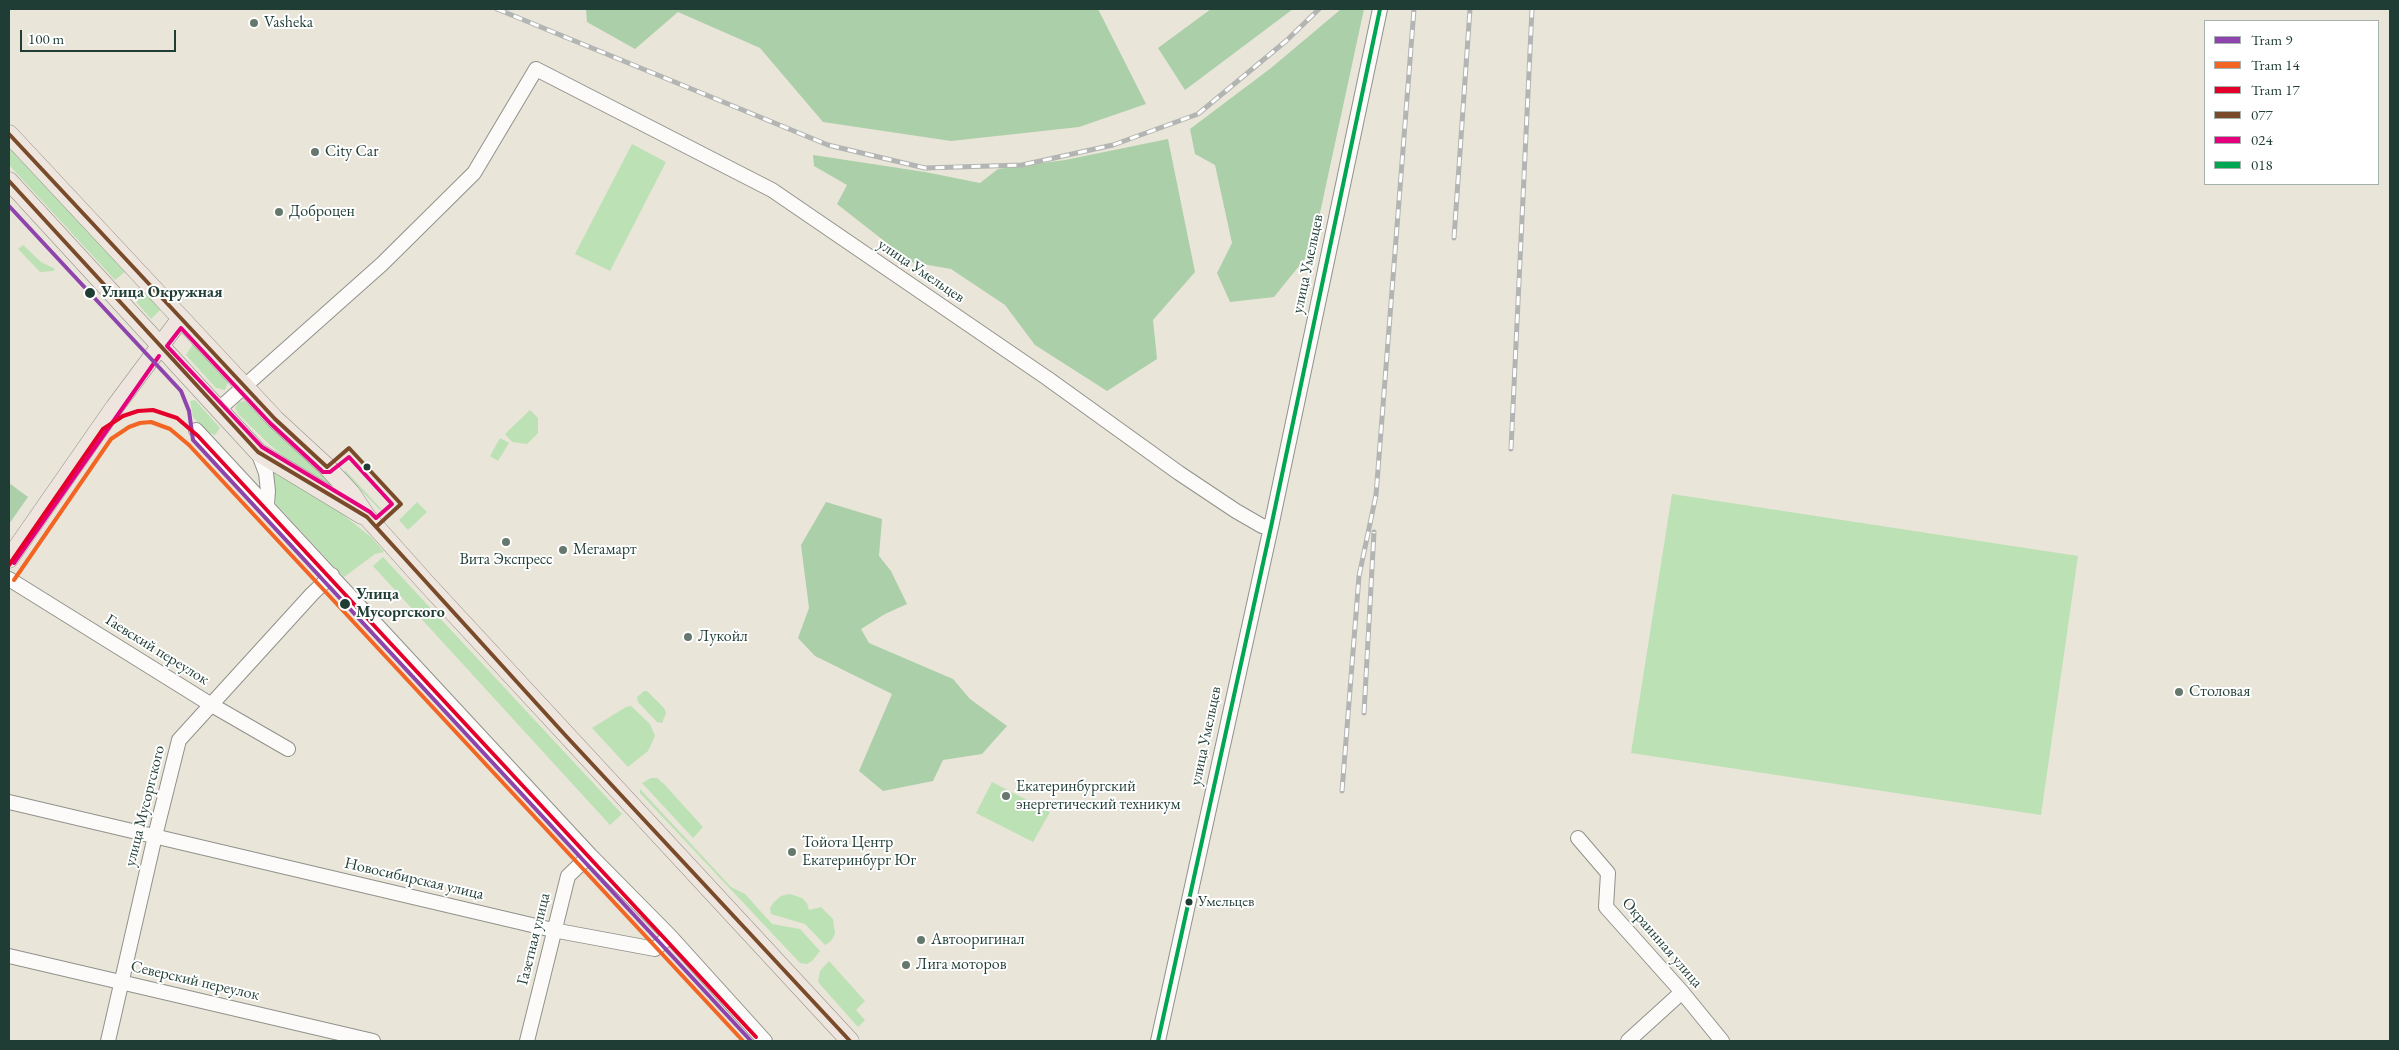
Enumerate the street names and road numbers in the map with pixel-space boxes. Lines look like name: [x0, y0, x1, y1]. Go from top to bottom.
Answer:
street label: улица Умельцев: [1288, 213, 1328, 315]
street label: улица Умельцев: [874, 235, 968, 307]
street label: Гаевский переулок: [102, 610, 212, 690]
street label: улица Умельцев: [1186, 685, 1226, 787]
street label: улица Мусоргского: [121, 743, 169, 869]
street label: Новосибирская улица: [342, 854, 486, 904]
street label: Газетная улица: [513, 891, 555, 987]
street label: Окраинная улица: [1618, 894, 1706, 992]
street label: Северский переулок: [129, 957, 261, 1005]

